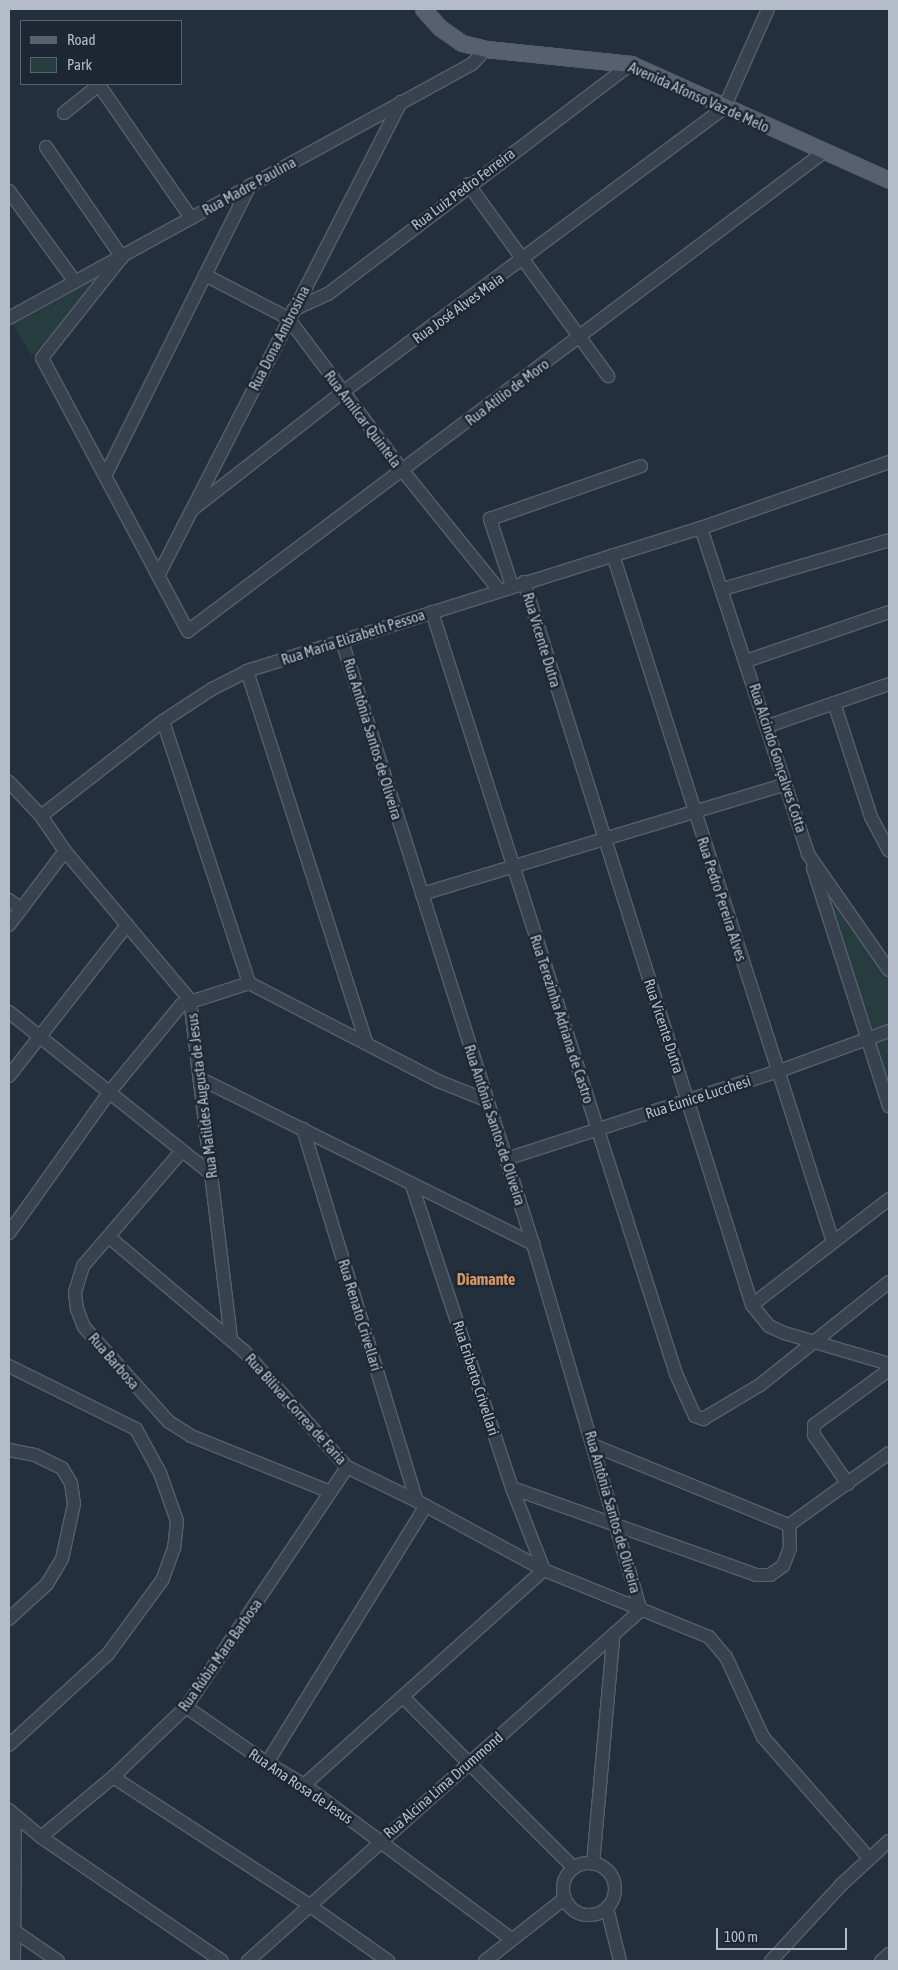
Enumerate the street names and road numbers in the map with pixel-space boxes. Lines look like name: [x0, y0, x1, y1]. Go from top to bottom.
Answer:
street label: Avenida Afonso Vaz de Melo: [626, 58, 772, 136]
street label: Rua Luiz Pedro Ferreira: [408, 144, 518, 234]
street label: Rua Madre Paulina: [199, 153, 299, 219]
street label: Rua José Alves Maia: [409, 269, 507, 347]
street label: Rua Dona Ambrosina: [245, 283, 313, 393]
street label: Rua Atílio de Moro: [462, 355, 552, 429]
street label: Rua Amilcar Quintela: [321, 367, 405, 471]
street label: Rua Vicente Dutra: [519, 590, 565, 690]
street label: Rua Maria Elizabeth Pessoa: [279, 605, 427, 669]
street label: Rua Antônia Santos de Oliveira: [340, 656, 406, 822]
street label: Rua Alcindo Gonçalves Cotta: [745, 681, 811, 835]
street label: Rua Pedro Pereira Alves: [693, 835, 751, 963]
street label: Rua Terezinha Adriana de Castro: [526, 932, 598, 1106]
street label: Rua Vicente Dutra: [640, 976, 688, 1076]
street label: Rua Matildes Augusta de Jesus: [183, 1013, 221, 1179]
street label: Rua Antônia Santos de Oliveira: [460, 1042, 530, 1208]
street label: Rua Eunice Lucchesi: [643, 1072, 753, 1122]
street label: Rua Renato Crivellari: [334, 1257, 386, 1373]
street label: Rua Eriberto Crivellari: [449, 1318, 503, 1438]
street label: Rua Barbosa: [85, 1329, 143, 1393]
street label: Rua Bilivar Correa de Faria: [241, 1350, 351, 1468]
street label: Rua Antônia Santos de Oliveira: [581, 1429, 645, 1595]
street label: Rua Rúbia Mara Barbosa: [174, 1595, 266, 1715]
street label: Rua Alcina Lima Drummond: [380, 1728, 506, 1842]
street label: Rua Ana Rosa de Jesus: [246, 1745, 356, 1827]

